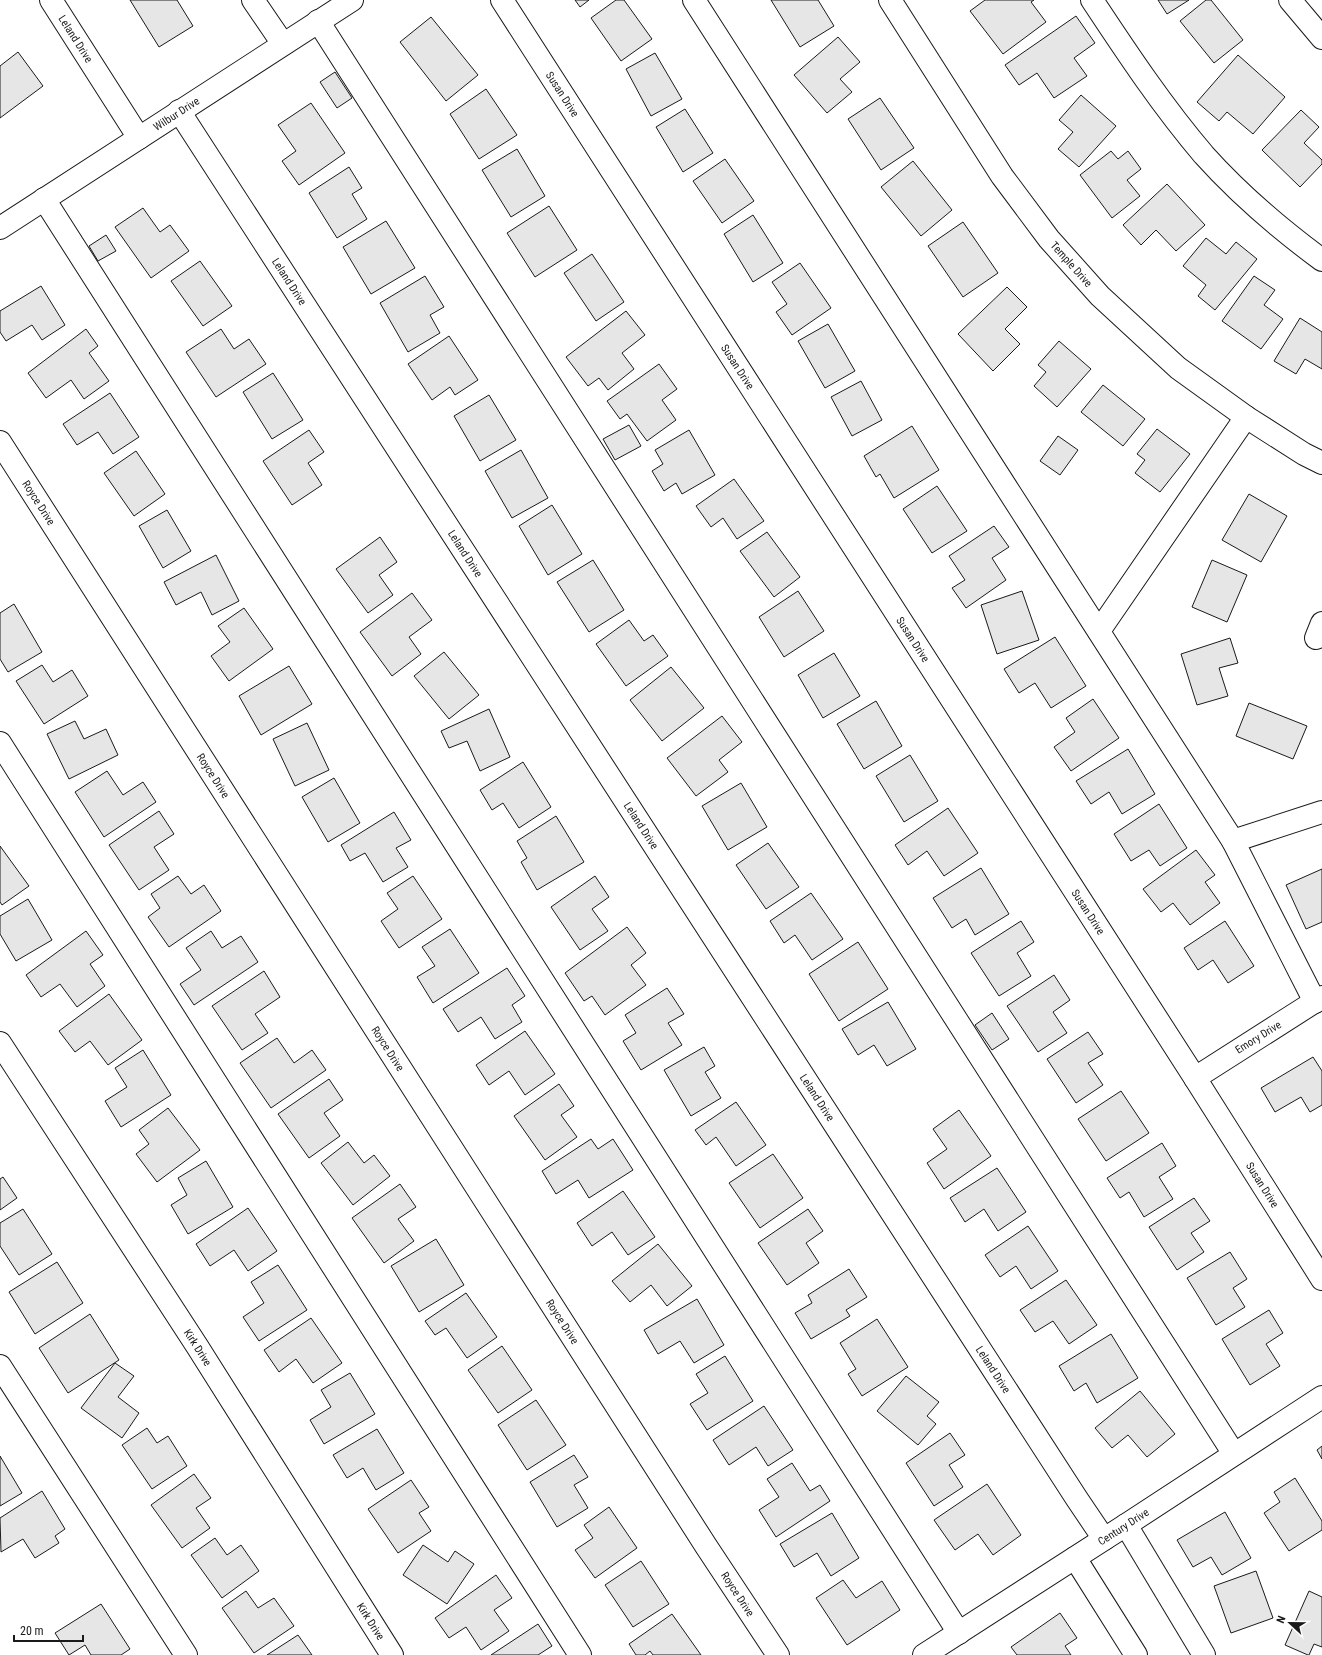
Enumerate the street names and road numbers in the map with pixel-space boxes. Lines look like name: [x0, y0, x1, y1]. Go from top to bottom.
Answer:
street label: Leland Drive: [55, 13, 95, 65]
street label: Susan Drive: [543, 69, 581, 120]
street label: Wilbur Drive: [151, 95, 202, 134]
street label: Temple Drive: [1048, 239, 1095, 290]
street label: Leland Drive: [269, 256, 309, 308]
street label: Susan Drive: [718, 342, 757, 392]
street label: Royce Drive: [19, 478, 57, 528]
street label: Leland Drive: [445, 528, 485, 580]
street label: Susan Drive: [893, 615, 932, 665]
street label: Royce Drive: [194, 751, 232, 801]
street label: Leland Drive: [621, 800, 661, 852]
street label: Susan Drive: [1068, 887, 1107, 937]
street label: Emory Drive: [1233, 1018, 1284, 1057]
street label: Royce Drive: [368, 1024, 407, 1074]
street label: Leland Drive: [797, 1072, 837, 1124]
street label: Susan Drive: [1243, 1160, 1281, 1210]
street label: Royce Drive: [543, 1297, 581, 1347]
street label: Kirk Drive: [181, 1327, 214, 1369]
street label: Leland Drive: [973, 1344, 1013, 1396]
street label: Century Drive: [1096, 1506, 1151, 1548]
street label: Royce Drive: [718, 1570, 757, 1619]
street label: Kirk Drive: [354, 1601, 387, 1643]

